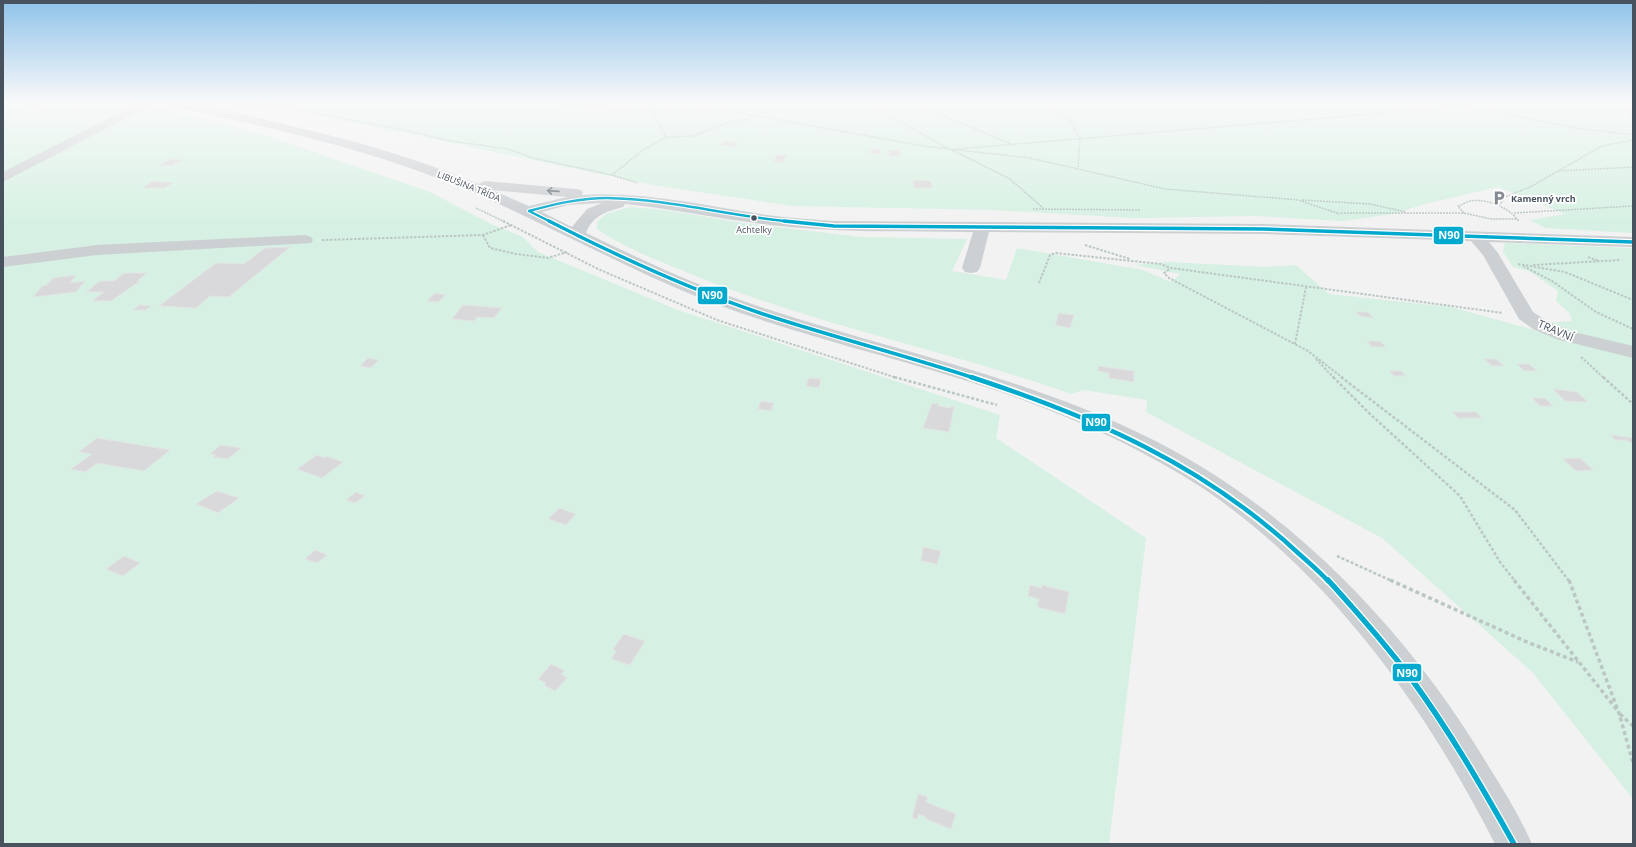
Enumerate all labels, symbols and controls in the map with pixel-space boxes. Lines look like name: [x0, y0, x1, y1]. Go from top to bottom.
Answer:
street label: LIBUŠINA TŘÍDA: [435, 167, 503, 205]
one-way arrow: [547, 187, 560, 194]
parking icon: Kamenný vrch: [1490, 189, 1508, 207]
place label: Kamenný vrch: [1511, 192, 1576, 205]
marker: Achtelky: [749, 213, 759, 223]
place label: Achtelky: [736, 223, 772, 236]
line badge: N90: [1433, 226, 1464, 245]
text: N90: [1438, 227, 1460, 242]
line badge: N90: [697, 286, 728, 305]
text: N90: [701, 287, 723, 302]
street label: TRAVNÍ: [1536, 316, 1577, 345]
line badge: N90: [1081, 413, 1111, 432]
text: N90: [1085, 414, 1107, 429]
line badge: N90: [1392, 663, 1422, 682]
text: N90: [1396, 665, 1418, 680]

